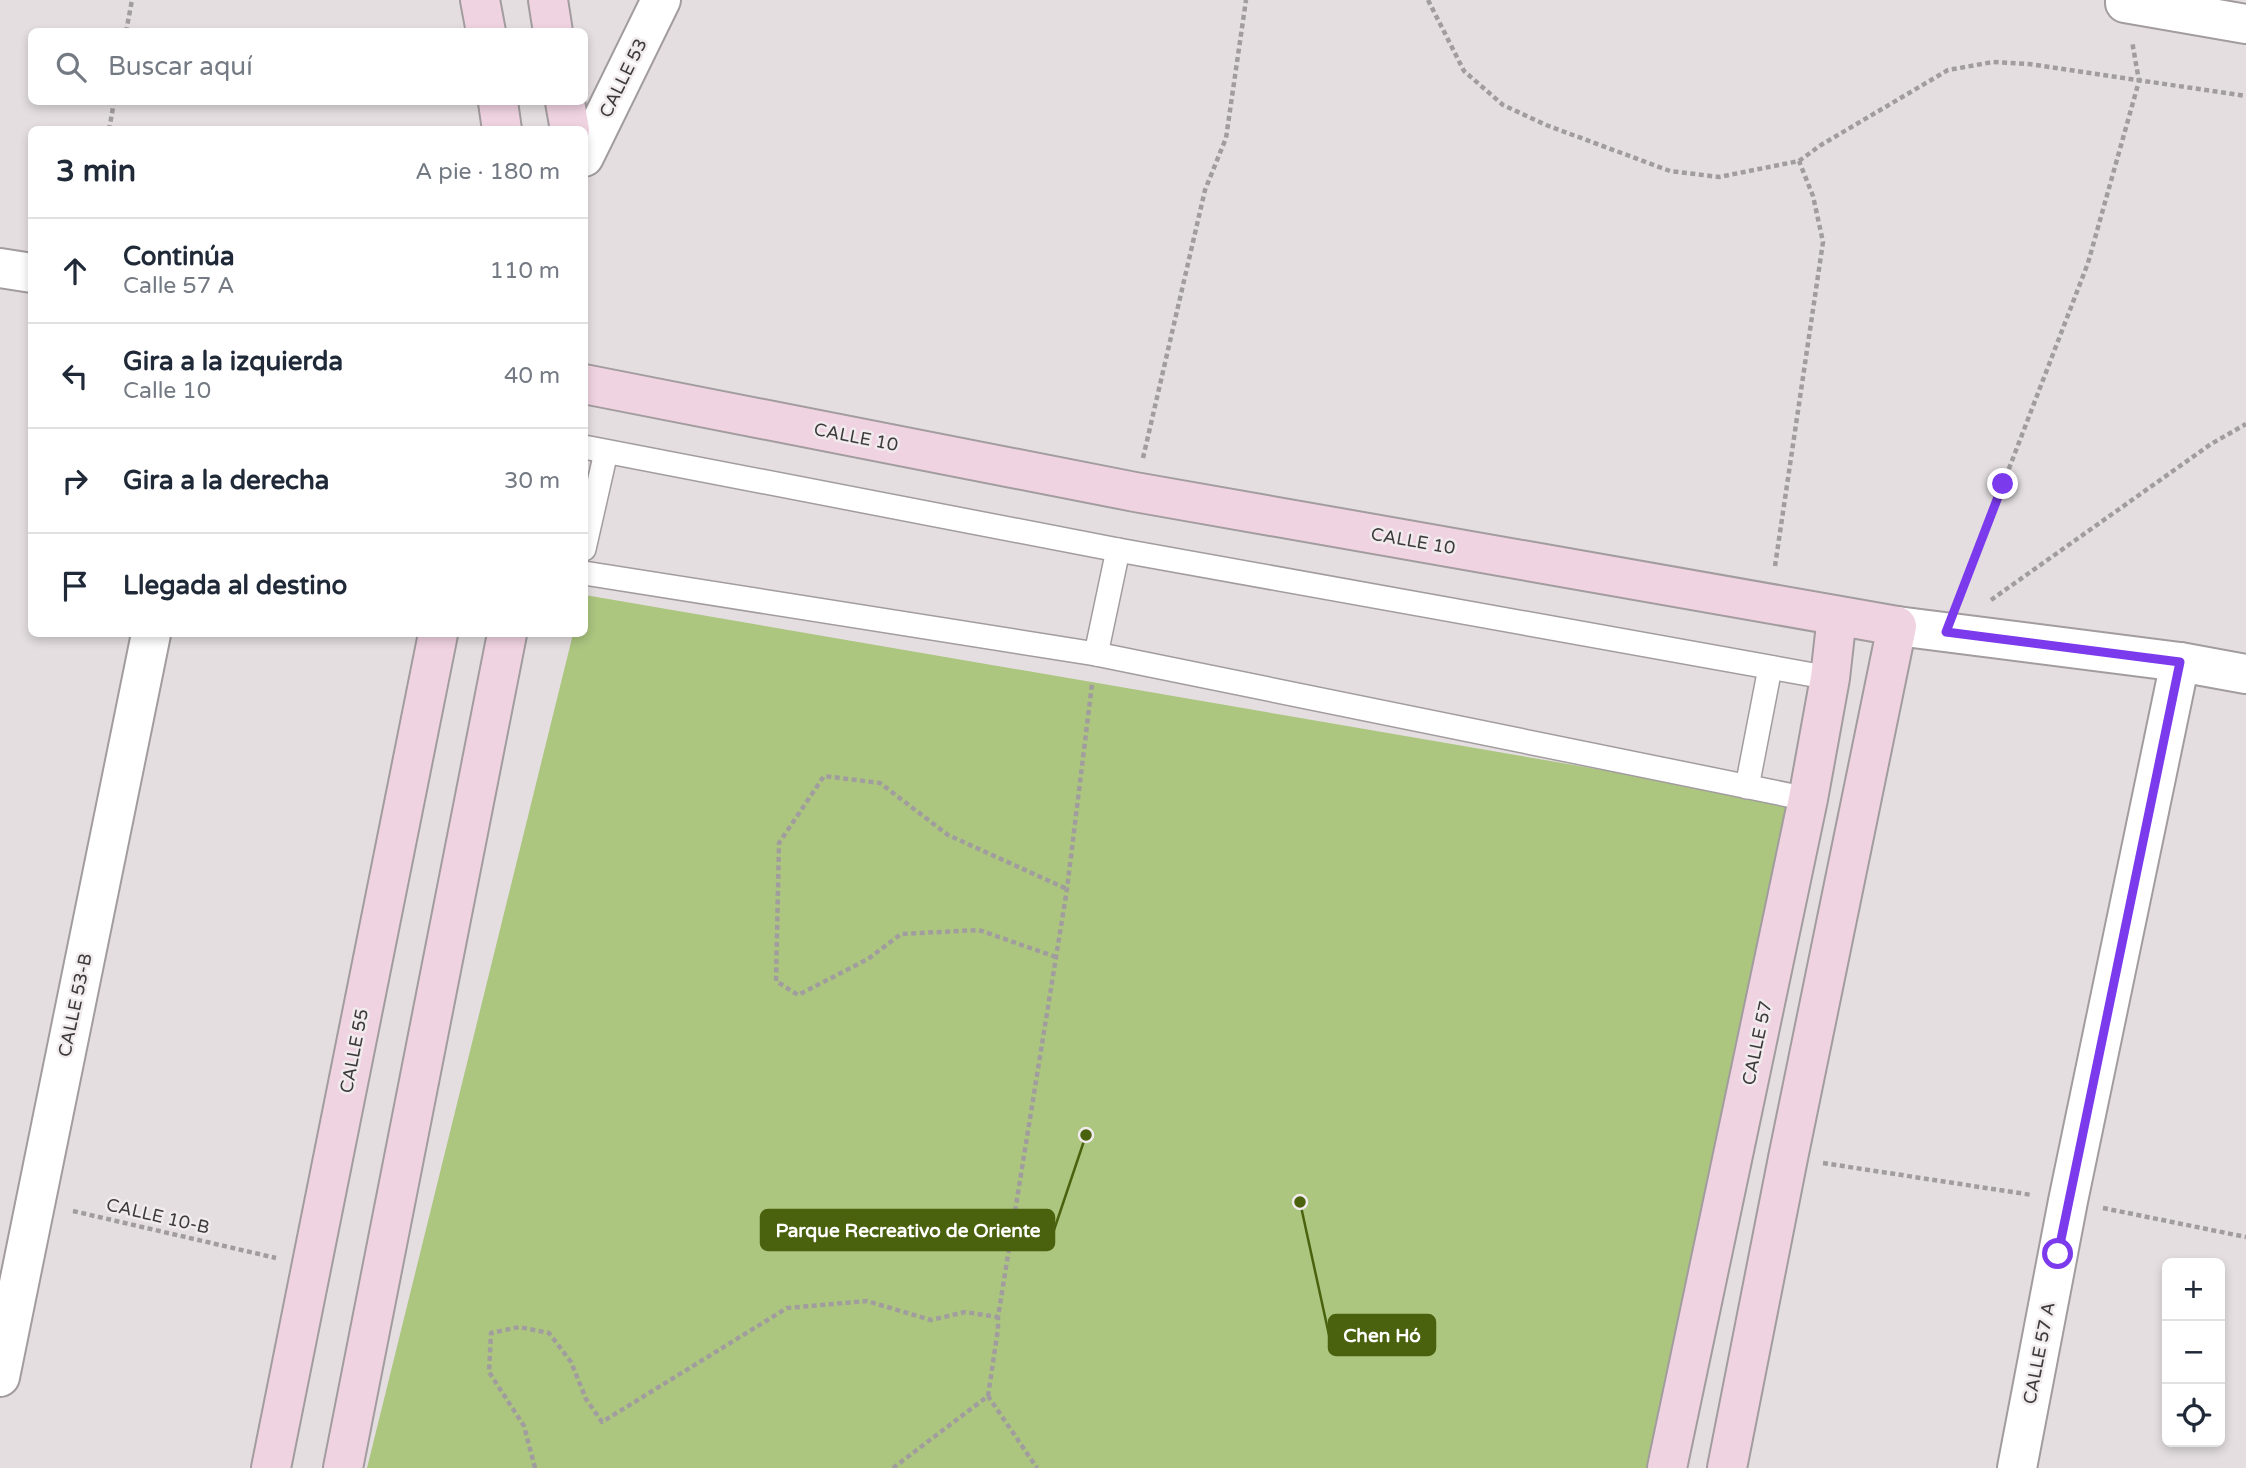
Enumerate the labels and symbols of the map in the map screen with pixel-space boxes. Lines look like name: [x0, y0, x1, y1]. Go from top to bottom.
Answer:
street label: CALLE 53: [594, 35, 652, 121]
street label: CALLE 10: [812, 418, 900, 456]
route end: [1987, 468, 2018, 499]
street label: CALLE 10: [1369, 523, 1457, 559]
street label: CALLE 53-B: [53, 951, 97, 1059]
street label: CALLE 57: [1737, 999, 1777, 1087]
street label: CALLE 55: [335, 1007, 373, 1095]
street label: CALLE 10-B: [104, 1193, 212, 1239]
callout: Parque Recreativo de Oriente: [761, 1210, 1054, 1250]
text: Parque Recreativo de Oriente: [775, 1220, 1041, 1243]
route start: [2042, 1238, 2073, 1269]
street label: CALLE 57 A: [2018, 1300, 2060, 1406]
callout: Chen Hó: [1329, 1315, 1435, 1355]
text: Chen Hó: [1343, 1325, 1421, 1347]

